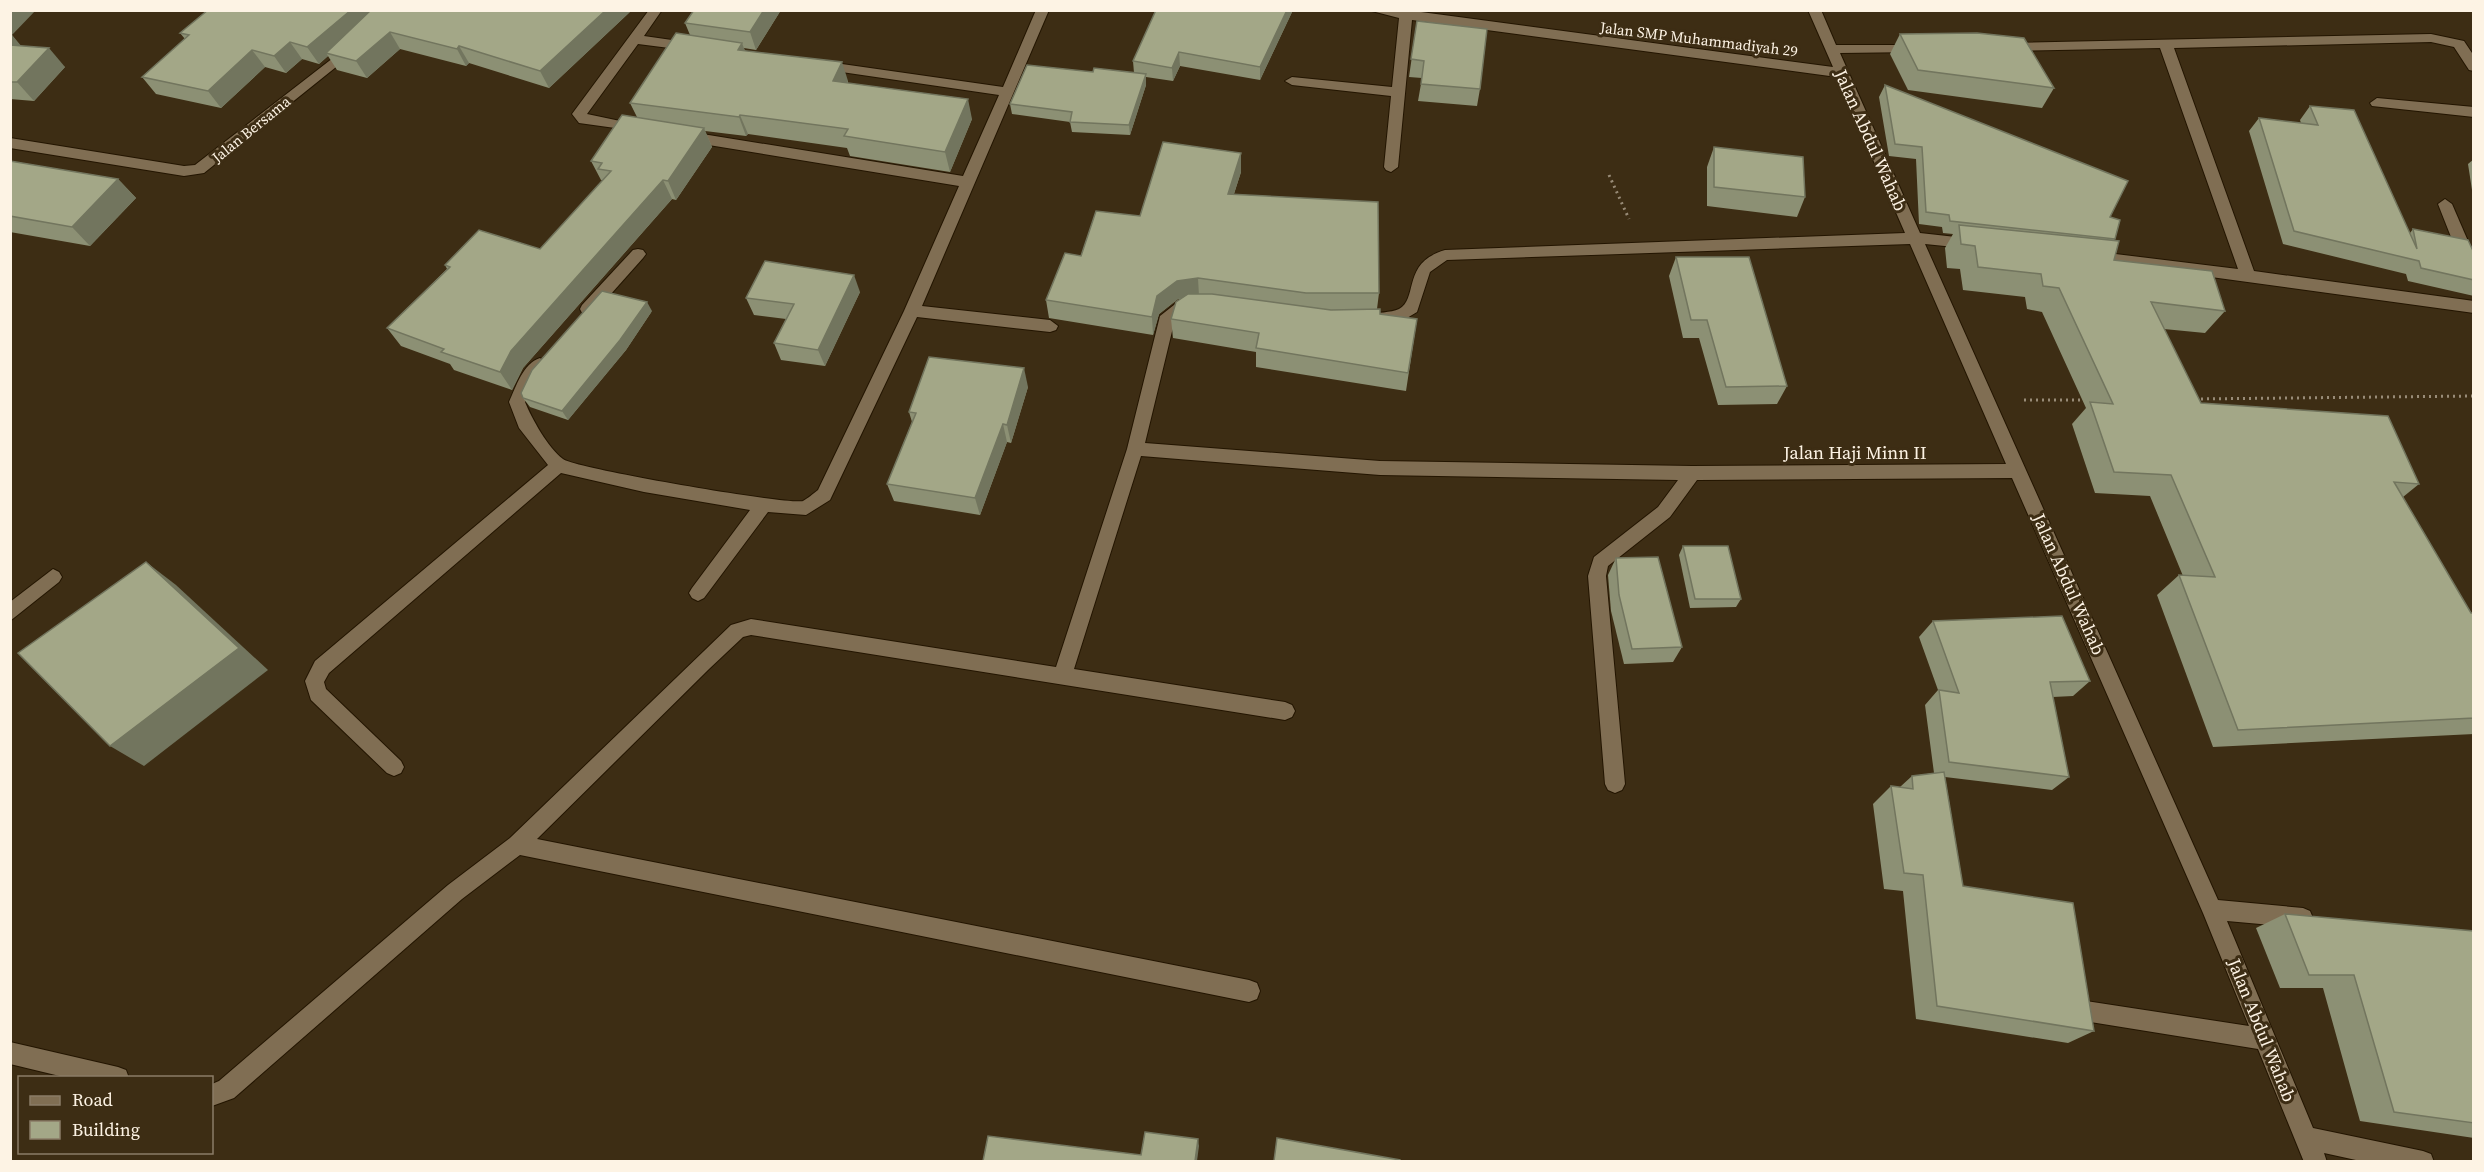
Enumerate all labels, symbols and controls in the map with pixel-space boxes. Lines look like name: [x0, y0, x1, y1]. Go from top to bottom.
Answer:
street label: Jalan SMP Muhammadiyah 29: [1598, 16, 1799, 62]
street label: Jalan Abdul Wahab: [1828, 64, 1913, 215]
street label: Jalan Bersama: [206, 90, 295, 168]
street label: Jalan Haji Minn II: [1782, 440, 1927, 465]
street label: Jalan Abdul Wahab: [2026, 508, 2111, 659]
street label: Jalan Abdul Wahab: [2222, 954, 2302, 1105]
legend: [18, 1076, 213, 1154]
text: Road: [72, 1087, 113, 1112]
text: Building: [72, 1117, 140, 1142]

